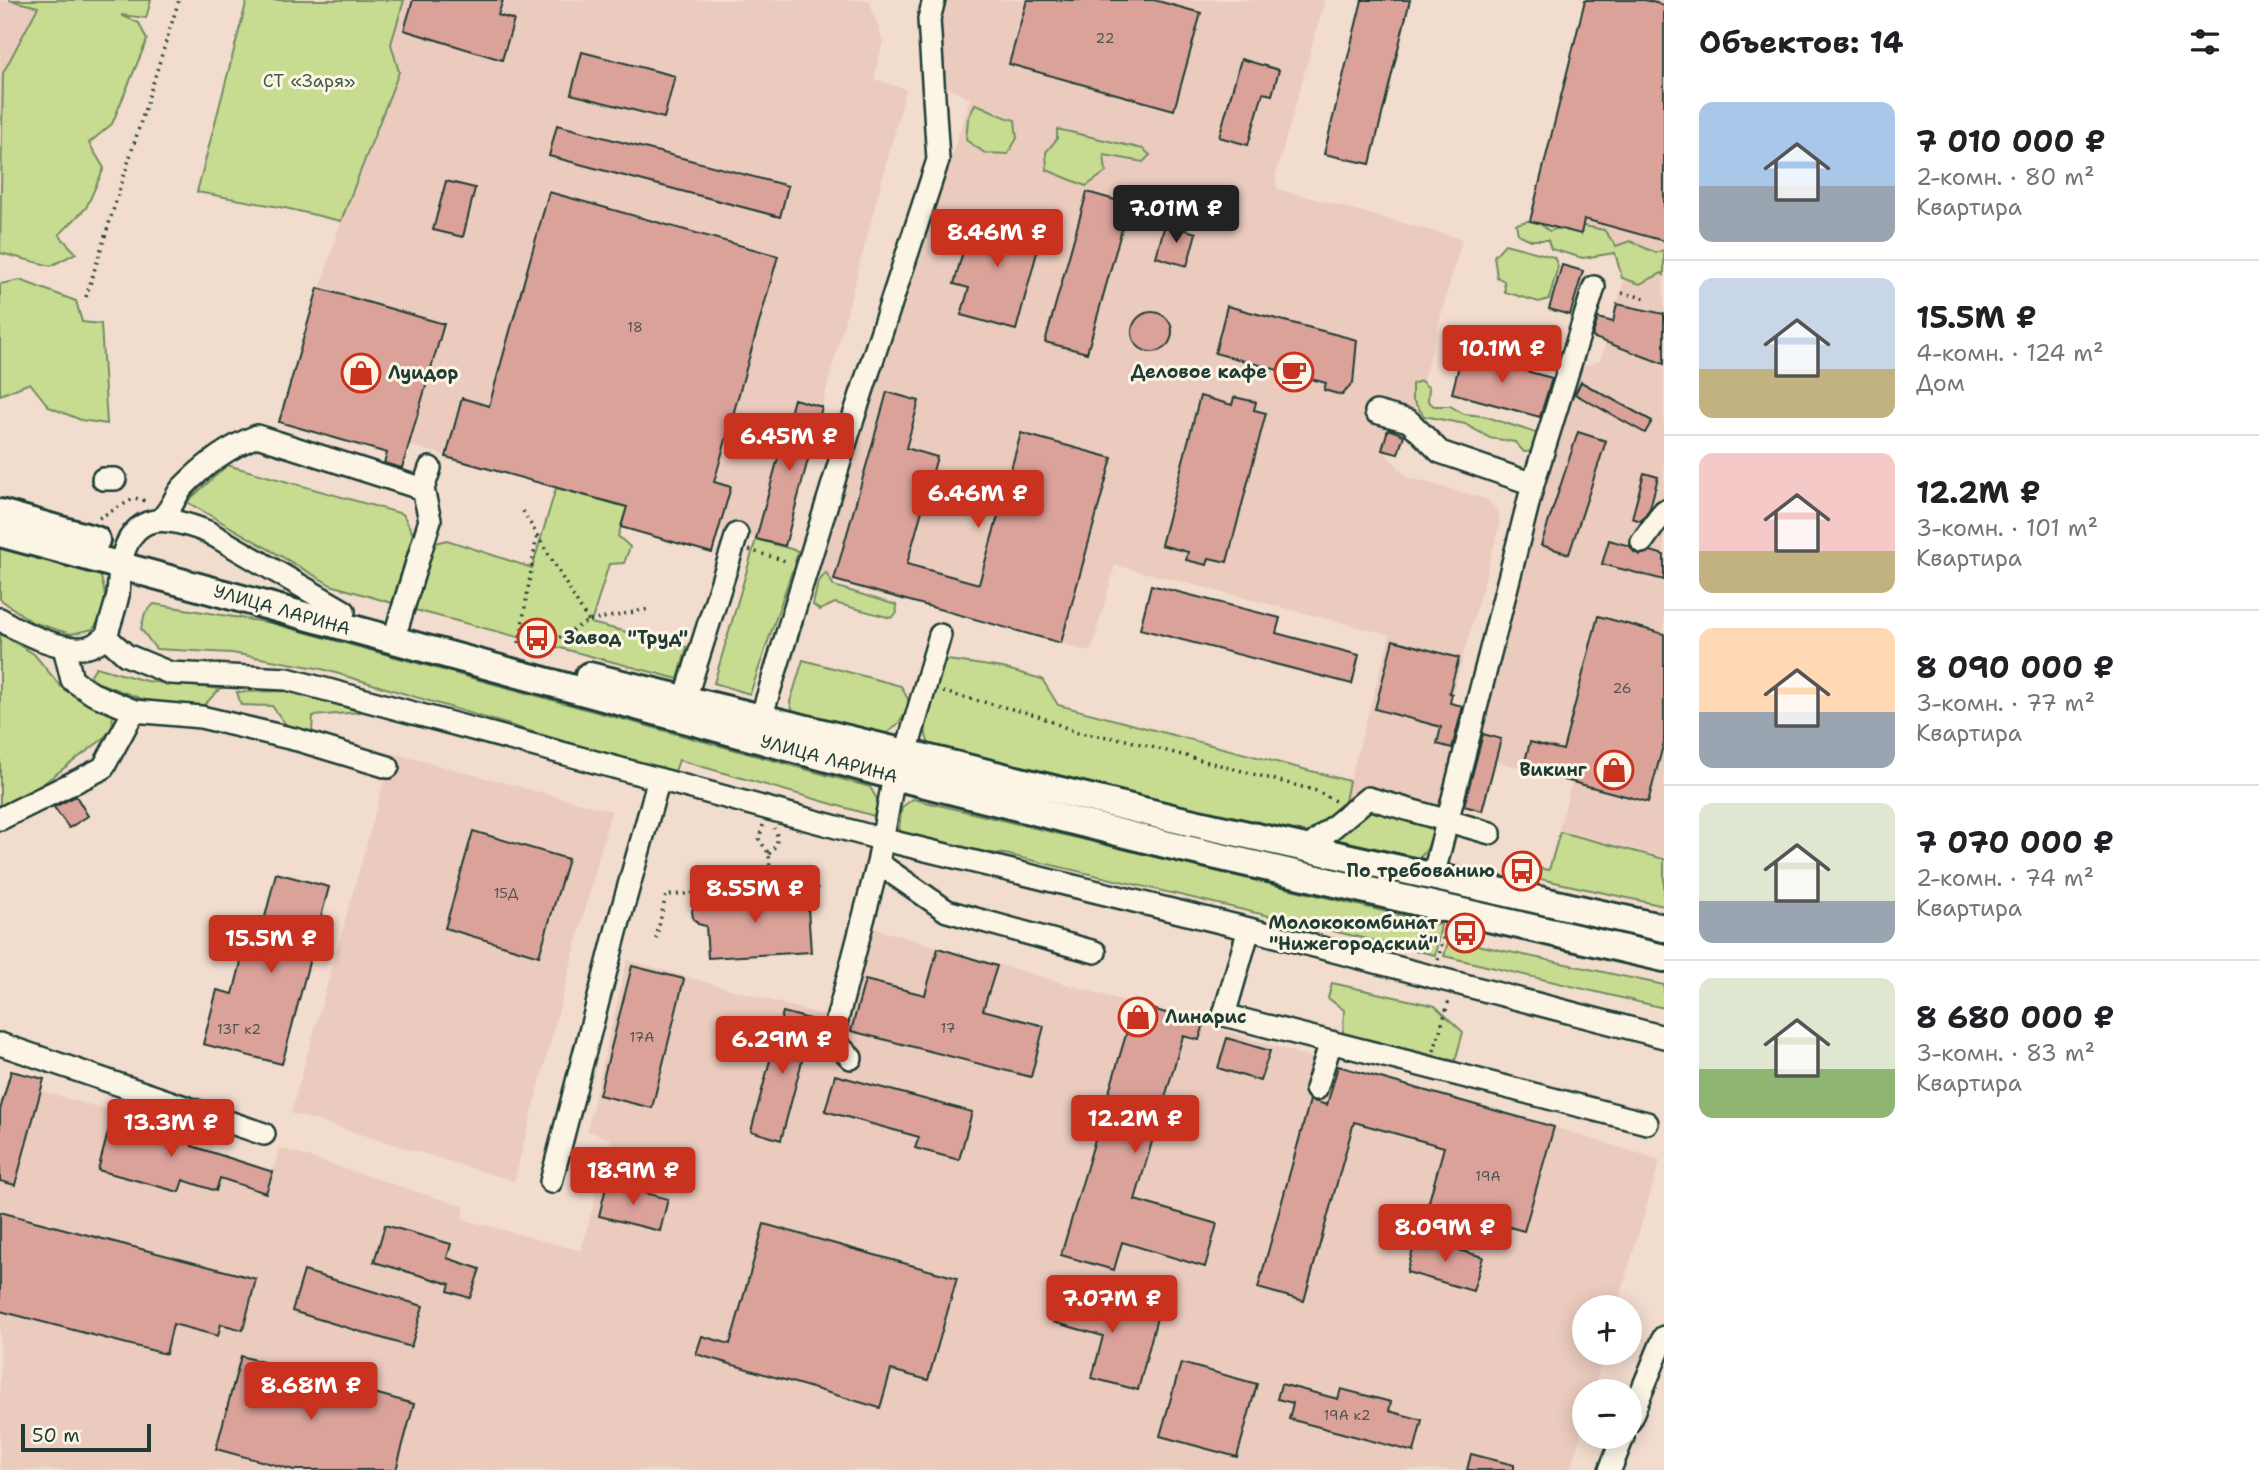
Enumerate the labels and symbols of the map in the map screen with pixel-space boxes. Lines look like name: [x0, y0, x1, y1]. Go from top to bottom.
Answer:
house number: 22: [1096, 29, 1114, 47]
park label: СТ «Заря»: [263, 69, 355, 93]
pin: 7.01M ₽: [1111, 186, 1241, 245]
pin: 8.46M ₽: [932, 210, 1062, 269]
house number: 18: [627, 318, 643, 336]
pin: 10.1M ₽: [1437, 326, 1567, 385]
cafe icon: Деловое кафе: [1273, 351, 1315, 393]
shop icon: Луидор: [340, 352, 382, 394]
place label: Деловое кафе: [1131, 360, 1267, 384]
place label: Луидор: [388, 361, 459, 385]
pin: 6.45M ₽: [724, 414, 854, 473]
pin: 6.46M ₽: [913, 470, 1043, 530]
street label: УЛИЦА ЛАРИНА: [211, 579, 353, 641]
bus stop icon: Завод "Труд": [516, 617, 558, 659]
place label: Завод "Труд": [564, 626, 688, 650]
house number: 26: [1613, 679, 1632, 697]
street label: УЛИЦА ЛАРИНА: [758, 729, 900, 789]
shop icon: Викинг: [1593, 749, 1635, 791]
place label: Викинг: [1519, 758, 1588, 782]
bus stop icon: По требованию: [1501, 850, 1543, 892]
place label: По требованию: [1347, 859, 1495, 883]
pin: 8.55M ₽: [690, 866, 820, 925]
house number: 15Д: [494, 884, 519, 902]
place label: Молококомбинат "Нижегородский": [1268, 911, 1438, 956]
bus stop icon: Молококомбинат "Нижегородский": [1444, 912, 1486, 954]
pin: 15.5M ₽: [206, 916, 336, 975]
shop icon: Линарис: [1117, 996, 1159, 1038]
place label: Линарис: [1165, 1005, 1247, 1029]
pin: 6.29M ₽: [717, 1016, 847, 1076]
house number: 17: [941, 1019, 955, 1037]
house number: 13Г к2: [217, 1020, 261, 1038]
house number: 17А: [629, 1028, 655, 1046]
pin: 12.2M ₽: [1070, 1096, 1200, 1155]
pin: 13.3M ₽: [106, 1100, 236, 1159]
pin: 18.9M ₽: [568, 1148, 698, 1207]
house number: 19А: [1475, 1167, 1501, 1185]
pin: 8.09M ₽: [1380, 1204, 1510, 1264]
pin: 7.07M ₽: [1047, 1276, 1177, 1335]
pin: 8.68M ₽: [246, 1362, 376, 1422]
house number: 19А к2: [1324, 1406, 1370, 1424]
scale bar: [21, 1421, 150, 1453]

